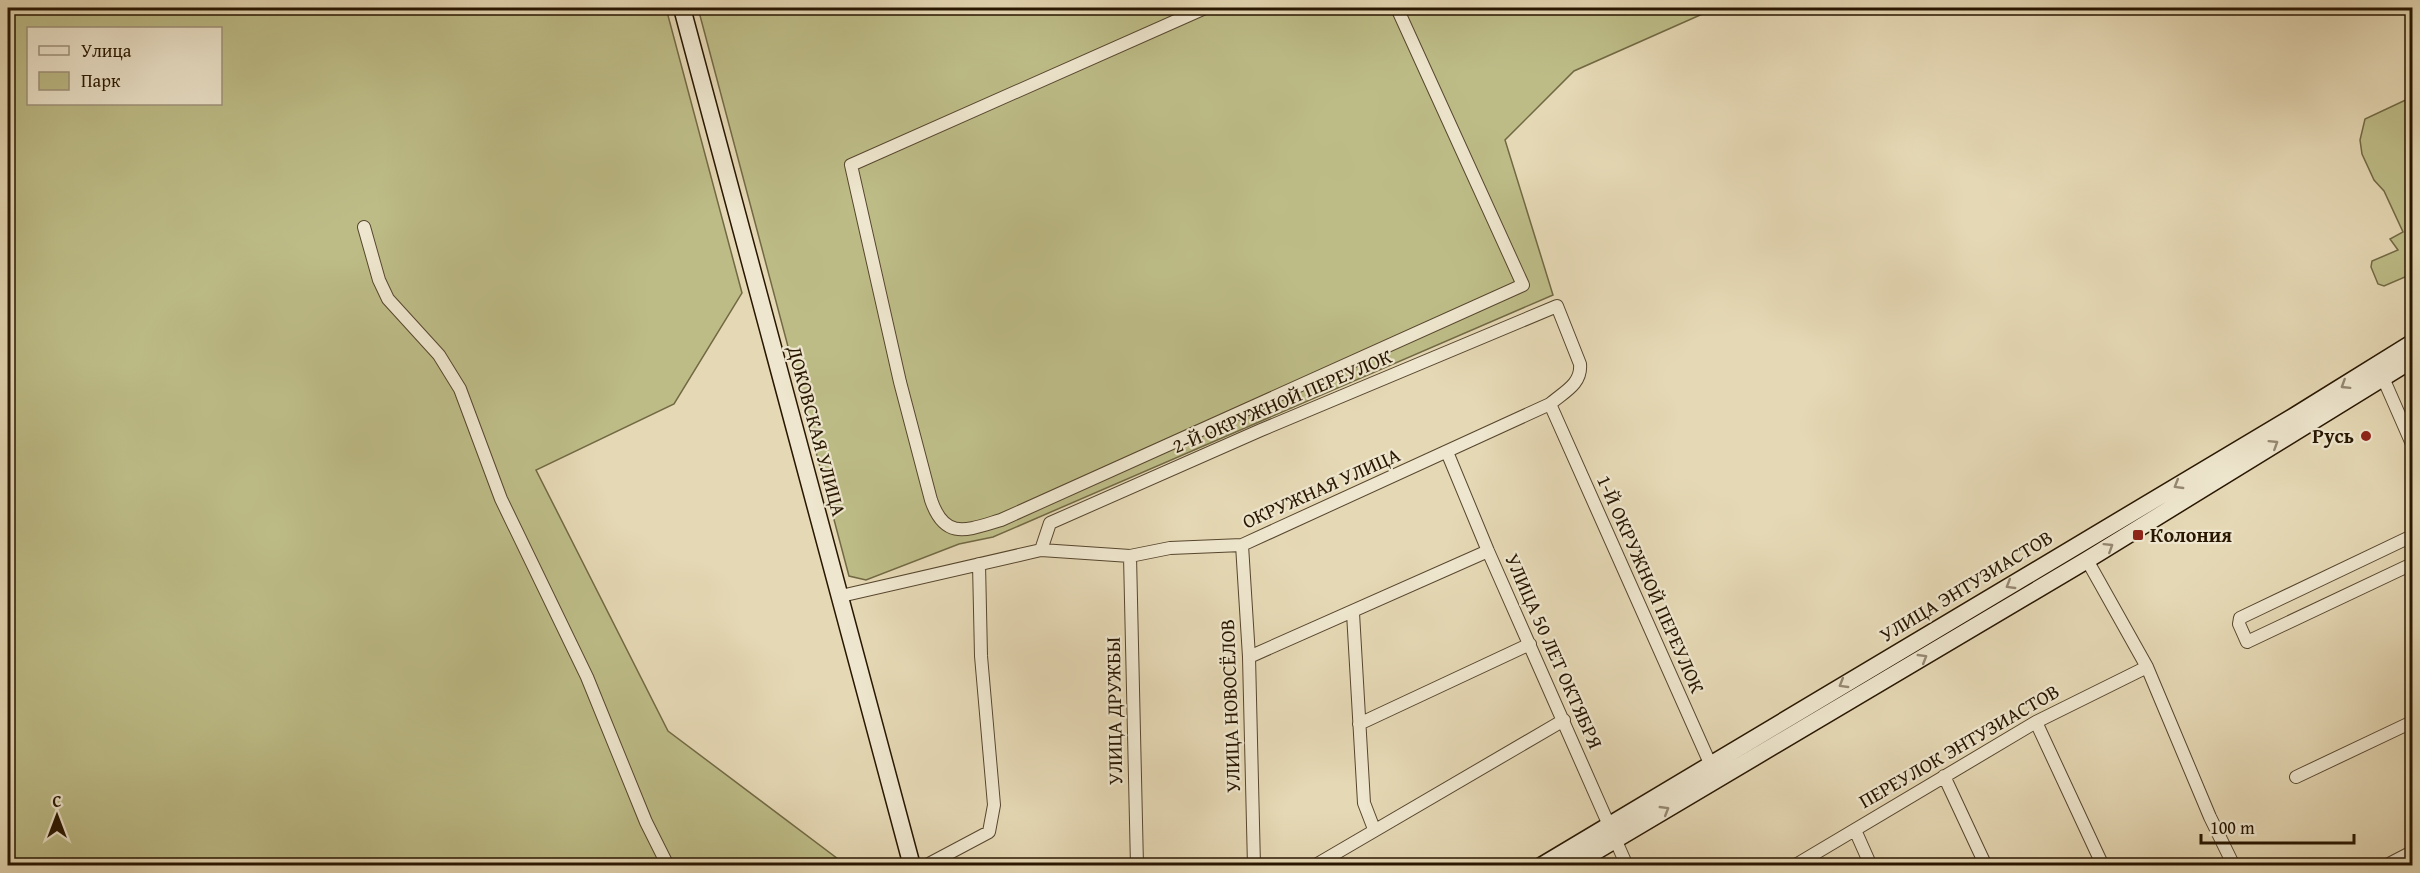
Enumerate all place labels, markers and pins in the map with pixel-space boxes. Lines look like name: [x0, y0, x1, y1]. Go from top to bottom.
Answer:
place label: Русь: [2312, 421, 2354, 450]
marker: Русь: [2359, 429, 2373, 443]
place label: Колония: [2150, 520, 2232, 549]
marker: Колония: [2131, 528, 2145, 542]

